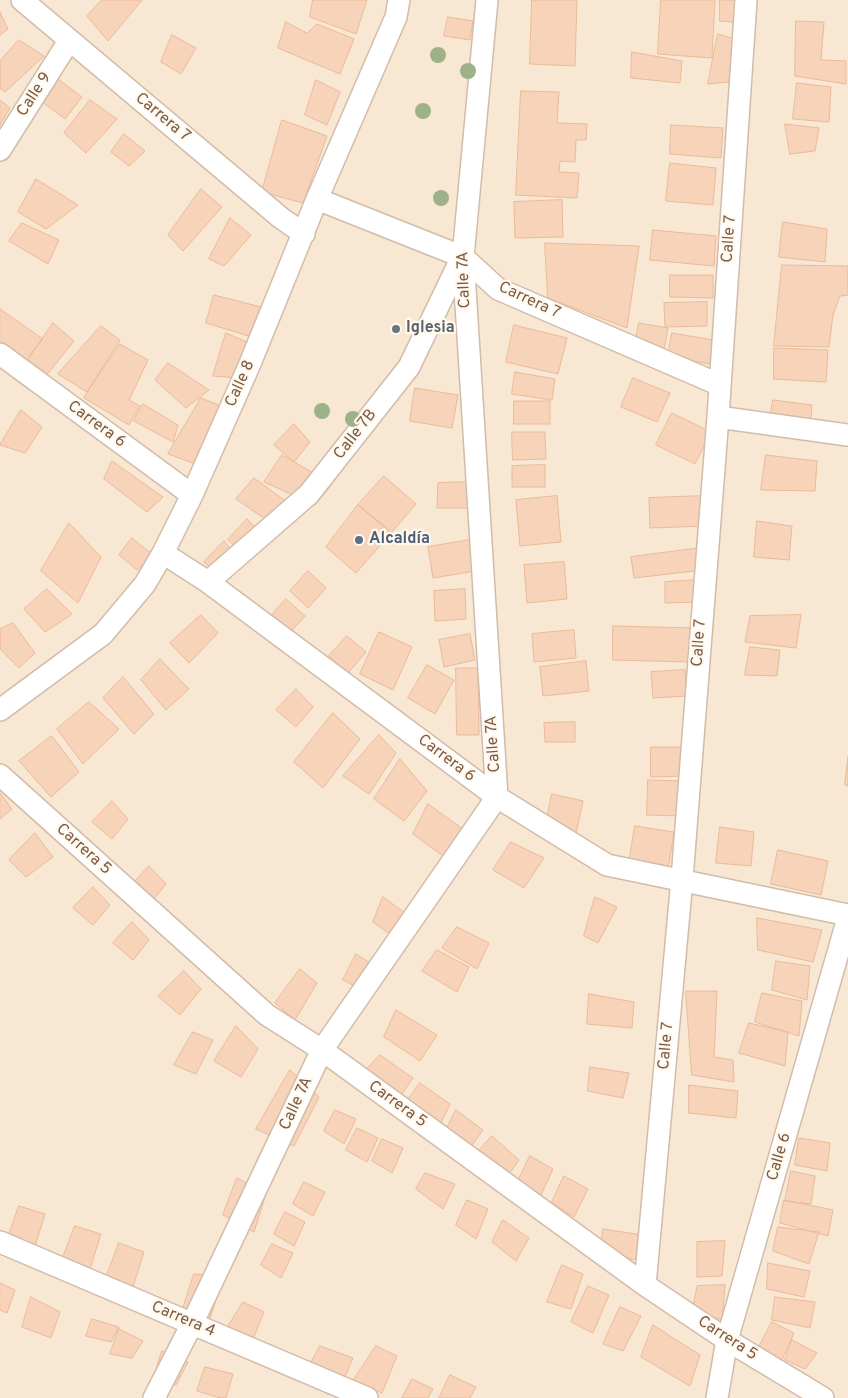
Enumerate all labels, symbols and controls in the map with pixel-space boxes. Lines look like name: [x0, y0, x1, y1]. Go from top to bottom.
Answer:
street label: Calle 9: [14, 69, 56, 121]
street label: Carrera 7: [130, 89, 194, 147]
street label: Calle 7: [719, 214, 741, 264]
street label: Calle 7A: [454, 251, 476, 309]
street label: Carrera 7: [495, 278, 563, 324]
place label: Iglesia: [406, 319, 455, 339]
marker: Iglesia: [390, 323, 402, 335]
street label: Calle 8: [222, 358, 260, 410]
street label: Carrera 6: [63, 397, 129, 453]
street label: Calle 7B: [330, 406, 382, 464]
place label: Alcaldía: [369, 530, 430, 550]
marker: Alcaldía: [353, 534, 365, 546]
street label: Calle 7: [689, 618, 711, 668]
street label: Calle 7A: [482, 715, 506, 773]
street label: Carrera 6: [413, 731, 479, 787]
street label: Carrera 5: [51, 820, 115, 880]
street label: Calle 7: [655, 1021, 679, 1071]
street label: Calle 7A: [276, 1074, 318, 1134]
street label: Carrera 5: [364, 1077, 430, 1133]
street label: Calle 6: [764, 1131, 796, 1183]
street label: Carrera 4: [148, 1298, 218, 1342]
street label: Carrera 5: [693, 1313, 761, 1365]

